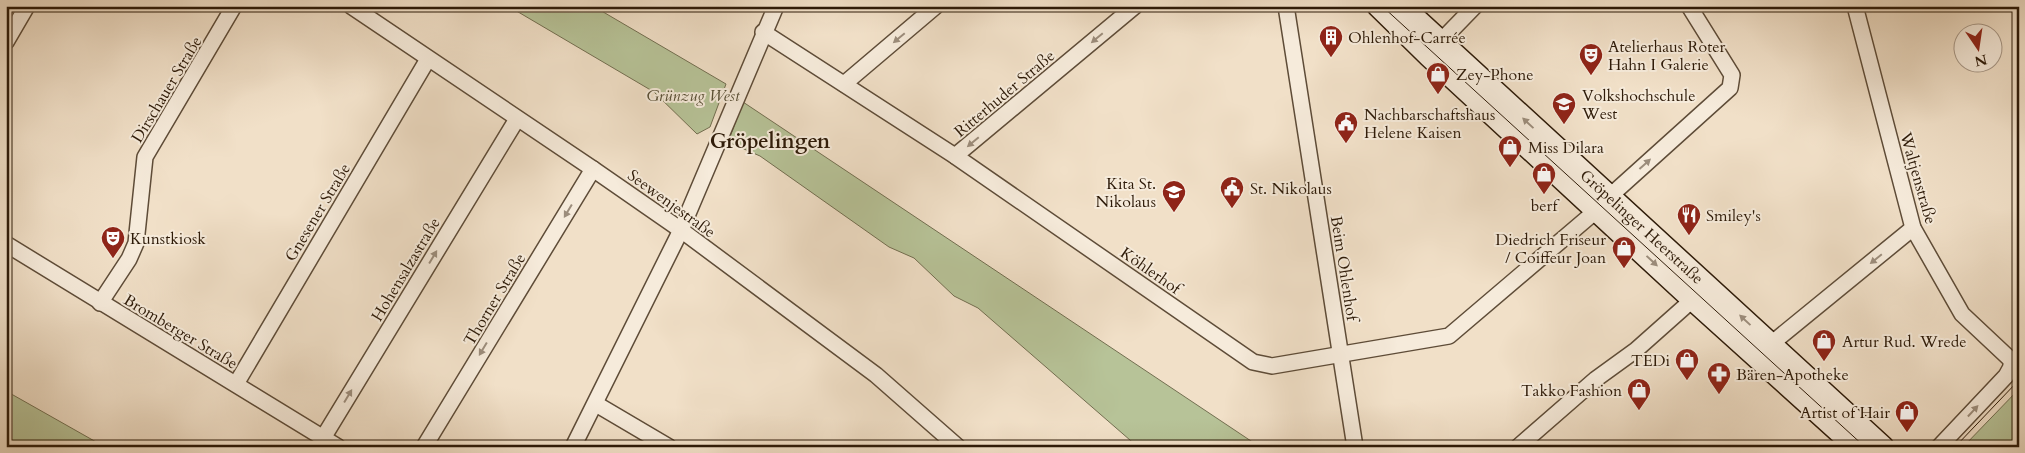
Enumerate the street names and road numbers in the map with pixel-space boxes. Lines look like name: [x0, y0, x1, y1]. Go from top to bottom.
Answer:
street label: Dirschauer Straße: [126, 32, 207, 147]
street label: Ritterhuder Straße: [950, 45, 1060, 142]
street label: Waltjenstraße: [1894, 129, 1942, 227]
street label: Gnesener Straße: [280, 159, 356, 266]
street label: Seewenjestraße: [623, 165, 720, 243]
street label: Gröpelinger Heerstraße: [1575, 165, 1708, 289]
street label: Hohensalzastraße: [366, 213, 446, 326]
street label: Beim Ohlenhof: [1325, 214, 1364, 325]
street label: Köhlerhof: [1116, 242, 1187, 301]
street label: Thorner Straße: [459, 249, 531, 350]
street label: Bromberger Straße: [119, 289, 242, 375]

